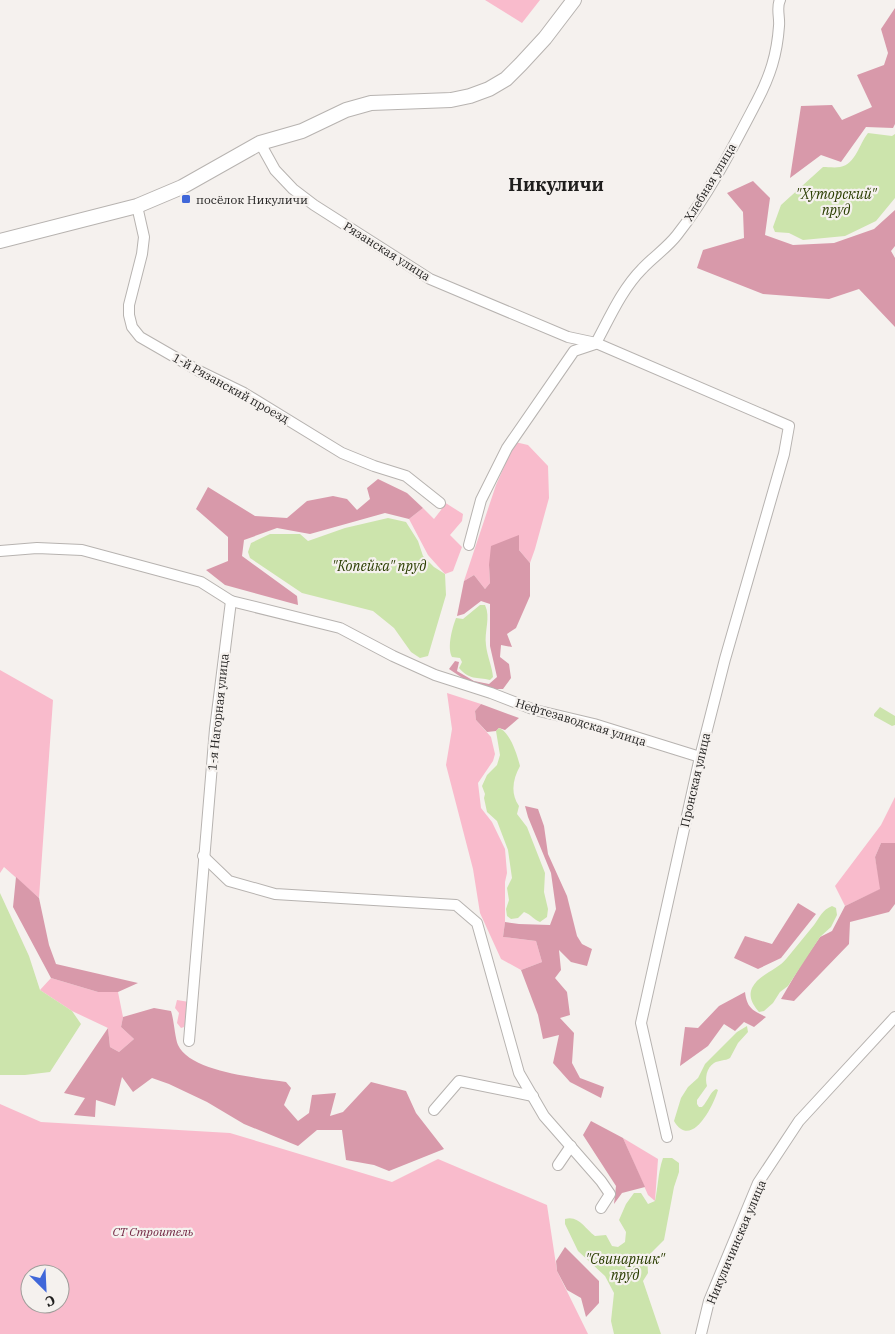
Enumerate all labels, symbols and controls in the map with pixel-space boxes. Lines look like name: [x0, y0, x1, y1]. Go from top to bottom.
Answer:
street label: Хлебная улица: [681, 140, 739, 224]
district label: Никуличи: [508, 173, 604, 196]
water label: "Хуторский" пруд: [796, 185, 878, 219]
place label: посёлок Никуличи: [196, 192, 308, 207]
marker: посёлок Никуличи: [180, 193, 192, 205]
street label: Рязанская улица: [341, 218, 434, 284]
street label: 1-й Рязанский проезд: [170, 350, 292, 426]
water label: "Копейка" пруд: [332, 557, 426, 575]
street label: 1-я Нагорная улица: [204, 652, 232, 771]
street label: Нефтезаводская улица: [514, 695, 649, 749]
street label: Пронская улица: [677, 731, 713, 829]
street label: Никуличинская улица: [703, 1177, 769, 1307]
park label: СТ Строитель: [112, 1224, 194, 1239]
water label: "Свинарник" пруд: [585, 1250, 666, 1284]
north arrow: [20, 1264, 70, 1314]
text: С: [42, 1291, 58, 1311]

